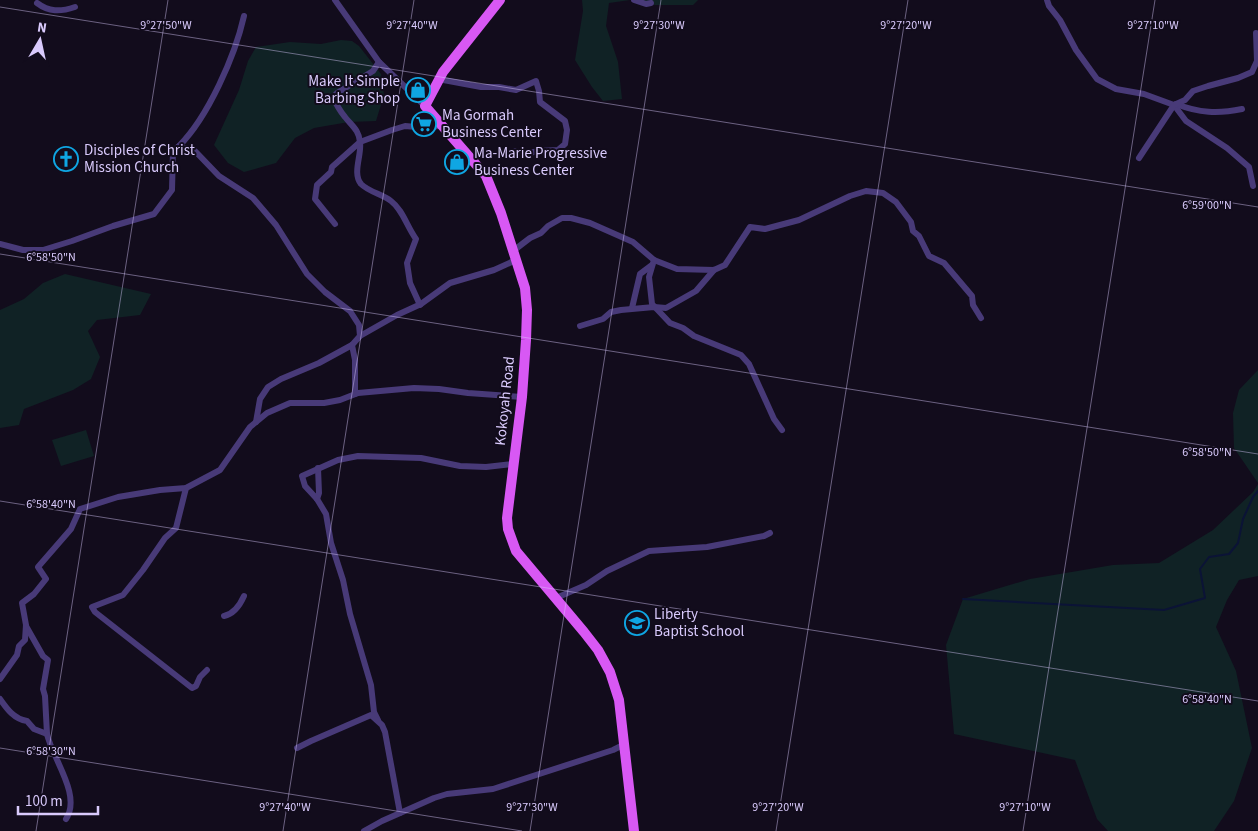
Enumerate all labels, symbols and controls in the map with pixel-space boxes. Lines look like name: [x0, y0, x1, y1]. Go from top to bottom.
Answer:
north arrow: [15, 15, 65, 65]
text: 9°27'50"W: [140, 17, 192, 34]
text: 9°27'40"W: [386, 17, 438, 34]
text: 9°27'30"W: [633, 17, 685, 34]
text: 9°27'20"W: [880, 17, 932, 34]
text: 9°27'10"W: [1127, 17, 1179, 34]
text: N: [36, 18, 48, 39]
place label: Make It Simple Barbing Shop: [308, 71, 400, 109]
shop icon: Make It Simple Barbing Shop: [405, 77, 431, 103]
place label: Ma Gormah Business Center: [442, 105, 543, 143]
supermarket icon: Ma Gormah Business Center: [411, 111, 437, 137]
place label: Disciples of Christ Mission Church: [84, 140, 195, 178]
place label: Ma-Marie Progressive Business Center: [474, 143, 607, 181]
church icon: Disciples of Christ Mission Church: [53, 146, 79, 172]
shop icon: Ma-Marie Progressive Business Center: [444, 149, 470, 175]
text: 6°59'00"N: [1182, 197, 1232, 214]
text: 6°58'50"N: [26, 249, 76, 266]
street label: Kokoyah Road: [490, 355, 520, 447]
text: 6°58'50"N: [1182, 444, 1232, 461]
text: 6°58'40"N: [26, 496, 76, 513]
place label: Liberty Baptist School: [654, 604, 745, 642]
school or university icon: Liberty Baptist School: [624, 610, 650, 636]
text: 6°58'40"N: [1182, 691, 1232, 708]
text: 6°58'30"N: [26, 743, 76, 760]
scale bar: [18, 784, 98, 816]
text: 100 m: [25, 791, 63, 812]
text: 9°27'40"W: [259, 799, 311, 816]
text: 9°27'30"W: [506, 799, 558, 816]
text: 9°27'20"W: [752, 799, 804, 816]
text: 9°27'10"W: [999, 799, 1051, 816]

